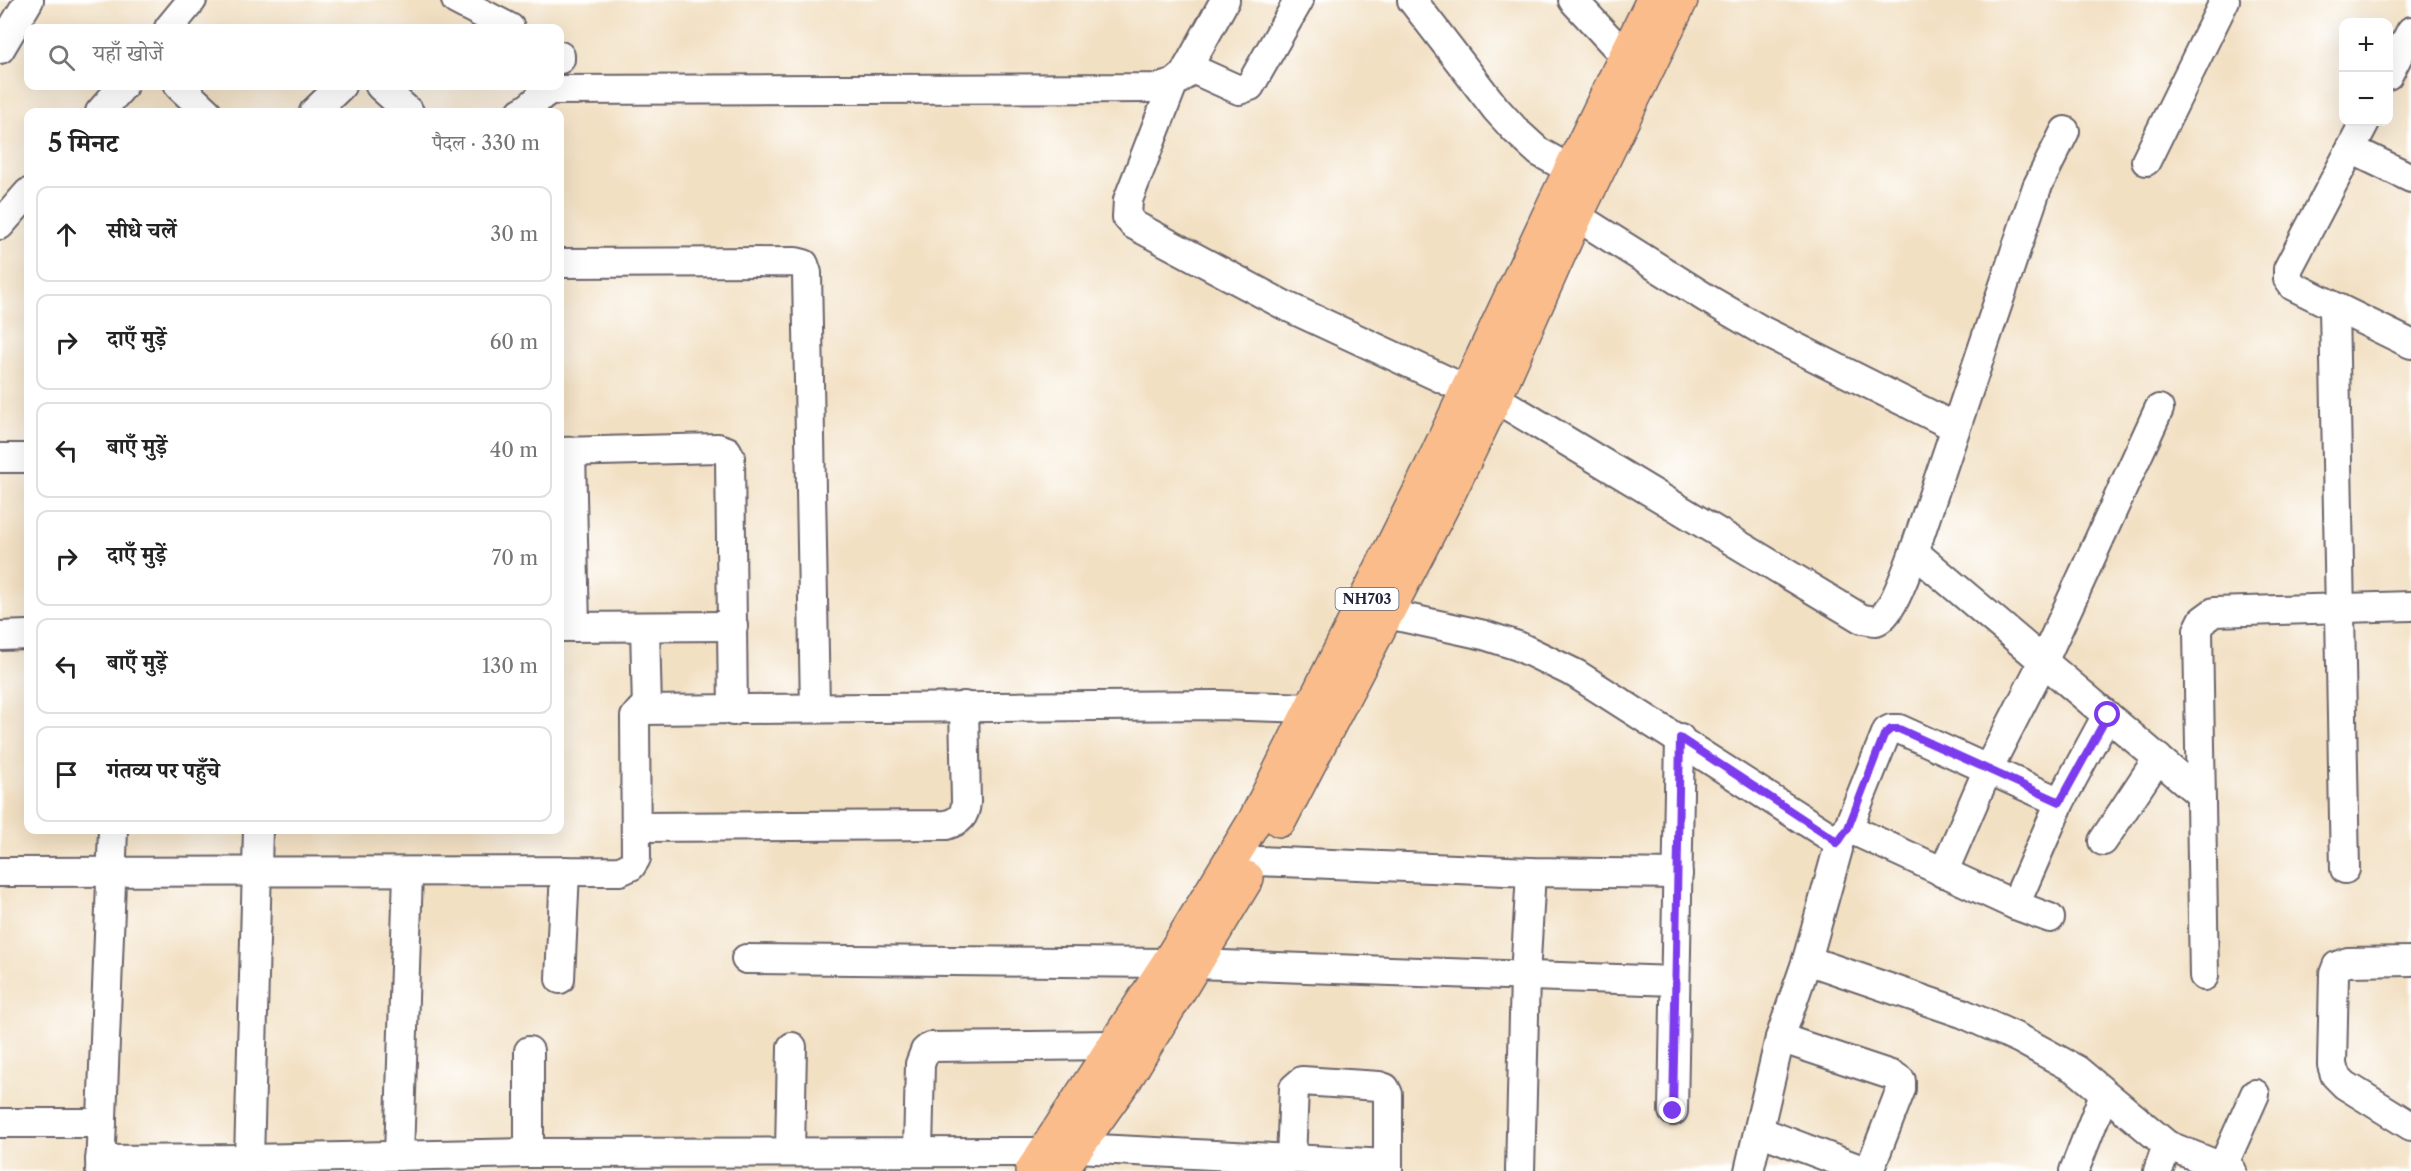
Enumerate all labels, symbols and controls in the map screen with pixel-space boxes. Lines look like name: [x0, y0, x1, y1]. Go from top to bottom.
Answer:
map controls: [2339, 18, 2393, 126]
button: +: [2339, 18, 2393, 72]
search box: [24, 24, 564, 90]
text: यहाँ खोजें: [93, 40, 163, 67]
icon: search: [45, 41, 78, 74]
button: −: [2339, 72, 2393, 126]
text: 5 मिनट: [48, 127, 118, 159]
text: पैदल · 330 m: [432, 131, 540, 155]
text: सीधे चलें: [107, 217, 176, 244]
icon: ahead: [50, 218, 83, 251]
text: 30 m: [490, 222, 538, 246]
text: दाएँ मुड़ें: [107, 325, 166, 352]
icon: right: [50, 326, 83, 359]
text: 60 m: [490, 330, 538, 354]
text: बाएँ मुड़ें: [107, 433, 167, 460]
icon: left: [50, 434, 83, 467]
text: 40 m: [490, 438, 538, 462]
text: दाएँ मुड़ें: [107, 541, 166, 568]
icon: right: [50, 542, 83, 575]
text: 70 m: [492, 546, 538, 570]
road number: NH703: [1336, 588, 1398, 610]
text: बाएँ मुड़ें: [107, 649, 167, 676]
icon: left: [50, 650, 83, 683]
text: 130 m: [482, 654, 538, 678]
route start: [2094, 701, 2120, 727]
text: गंतव्य पर पहुँचे: [107, 757, 220, 784]
icon: arrive: [50, 758, 83, 791]
route end: [1659, 1097, 1685, 1123]

